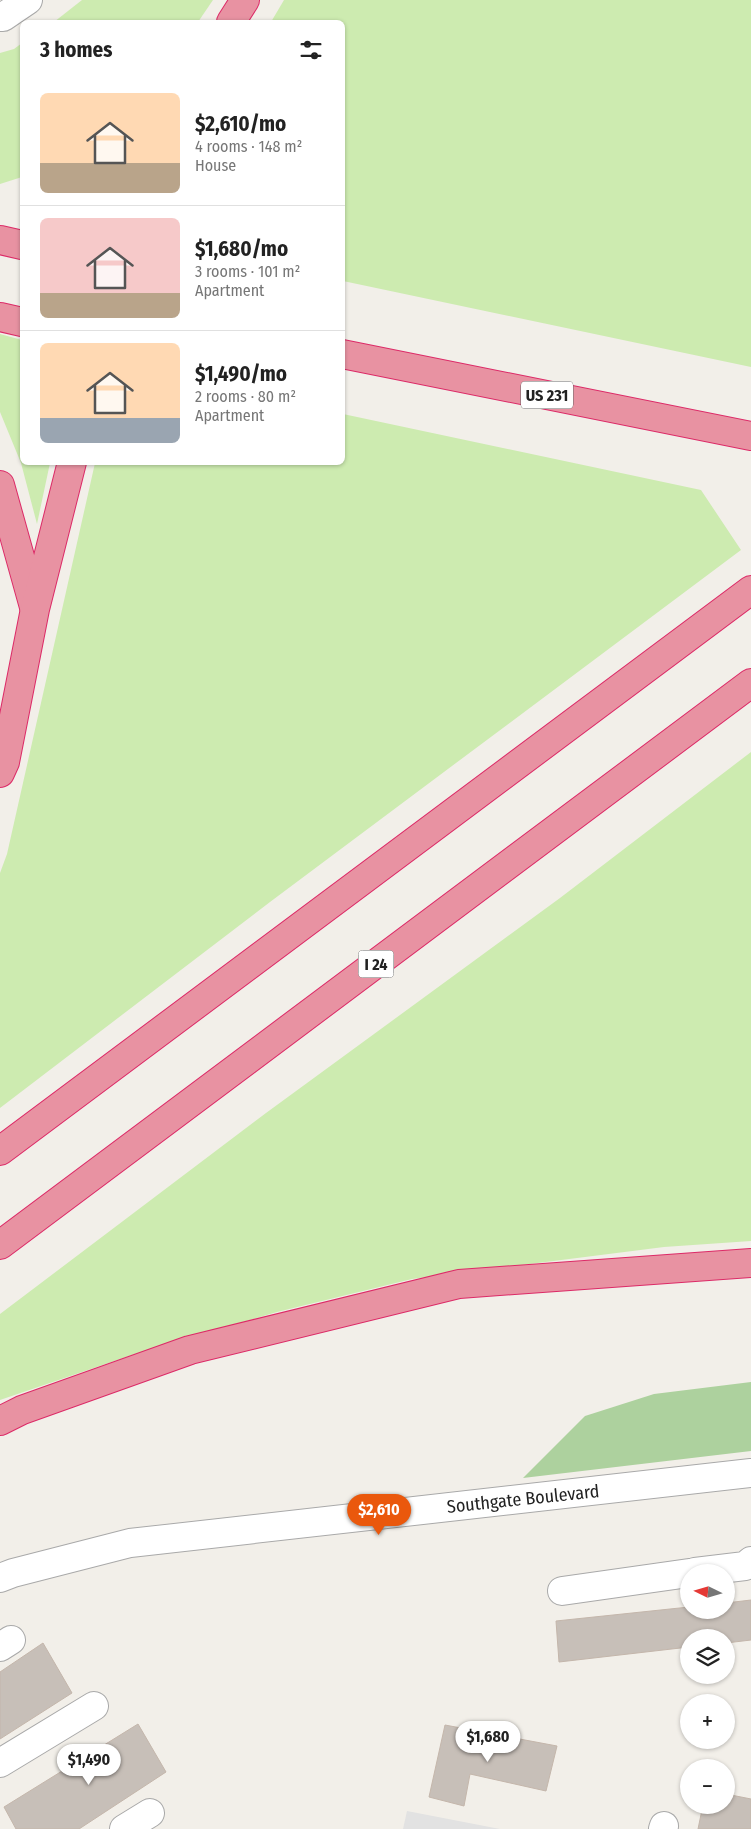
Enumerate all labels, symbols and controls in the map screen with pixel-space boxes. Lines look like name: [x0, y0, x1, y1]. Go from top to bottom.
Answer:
icon: filters: [297, 36, 325, 64]
text: 3 homes: [40, 37, 112, 63]
text: $2,610/mo: [195, 111, 286, 137]
icon: home: [80, 113, 140, 173]
text: 4 rooms · 148 m²: [195, 137, 302, 156]
text: House: [195, 156, 236, 175]
text: $1,680/mo: [195, 236, 288, 262]
icon: home: [80, 238, 140, 298]
text: 3 rooms · 101 m²: [195, 262, 300, 281]
text: Apartment: [195, 281, 264, 300]
text: $1,490/mo: [195, 361, 287, 387]
icon: home: [80, 363, 140, 423]
road number: US 231: [521, 382, 573, 408]
text: 2 rooms · 80 m²: [195, 387, 296, 406]
text: Apartment: [195, 406, 264, 425]
road number: I 24: [358, 951, 394, 978]
street label: Southgate Boulevard: [446, 1480, 600, 1518]
pin: $2,610: [338, 1494, 420, 1536]
text: $2,610: [358, 1500, 400, 1519]
north arrow: [680, 1564, 735, 1619]
map controls: [680, 1564, 735, 1814]
button: layers: [680, 1629, 735, 1684]
button: +: [680, 1694, 735, 1749]
pin: $1,680: [447, 1720, 529, 1763]
text: $1,680: [466, 1727, 510, 1746]
pin: $1,490: [48, 1744, 130, 1786]
text: $1,490: [68, 1750, 110, 1769]
button: −: [680, 1759, 735, 1814]

